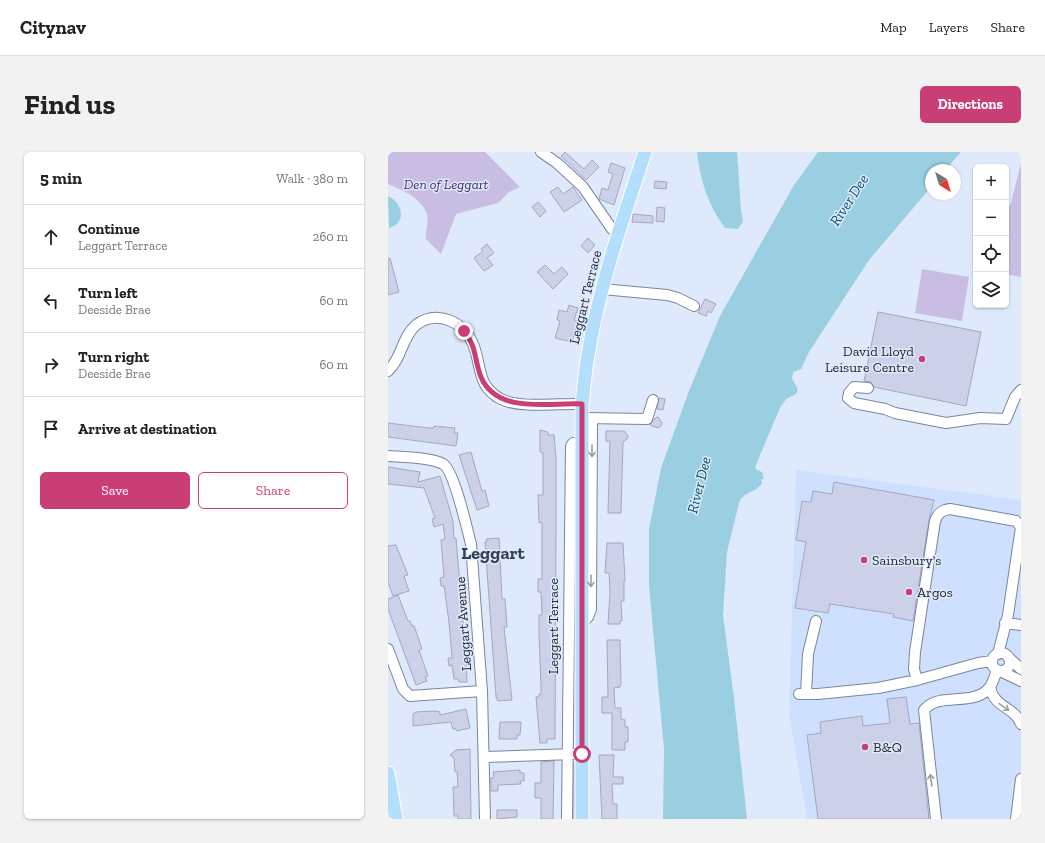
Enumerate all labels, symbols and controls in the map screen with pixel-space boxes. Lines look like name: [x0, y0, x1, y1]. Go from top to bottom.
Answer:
text: Citynav: [20, 16, 86, 39]
text: Map: [880, 19, 907, 36]
text: Layers: [929, 19, 968, 36]
text: Share: [990, 19, 1025, 36]
button: Directions: [920, 86, 1021, 123]
text: Find us: [24, 88, 115, 121]
north arrow: [925, 164, 961, 200]
map controls: [973, 164, 1009, 308]
button: +: [973, 164, 1009, 200]
text: 5 min: [40, 168, 82, 188]
text: Walk · 380 m: [276, 171, 348, 186]
water label: River Dee: [826, 171, 872, 229]
park label: Den of Leggart: [404, 176, 489, 193]
button: −: [973, 200, 1009, 236]
text: Continue: [78, 220, 140, 238]
icon: ahead: [40, 226, 62, 248]
text: 260 m: [313, 229, 348, 244]
button: locate: [973, 236, 1009, 272]
text: Leggart Terrace: [78, 238, 167, 253]
street label: Leggart Terrace: [566, 248, 605, 346]
button: layers: [973, 272, 1009, 308]
text: Turn left: [78, 284, 138, 302]
icon: left: [40, 290, 62, 312]
text: 60 m: [319, 293, 348, 308]
text: Deeside Brae: [78, 302, 151, 317]
route end: [455, 322, 473, 340]
place label: David Lloyd Leisure Centre: [825, 343, 914, 376]
text: Turn right: [78, 348, 149, 366]
icon: right: [40, 354, 62, 376]
marker: David Lloyd Leisure Centre: [917, 354, 927, 364]
text: 60 m: [319, 357, 348, 372]
text: Deeside Brae: [78, 366, 151, 381]
icon: arrive: [40, 418, 62, 440]
text: Arrive at destination: [78, 420, 217, 438]
one-way arrow: [588, 444, 596, 457]
water label: River Dee: [683, 455, 715, 515]
button: Save: [40, 472, 190, 509]
button: Share: [198, 472, 348, 509]
district label: Leggart: [461, 542, 526, 564]
place label: Sainsbury's: [872, 552, 941, 569]
marker: Sainsbury's: [859, 555, 869, 565]
one-way arrow: [587, 574, 595, 587]
street label: Leggart Avenue: [452, 576, 475, 672]
street label: Leggart Terrace: [545, 577, 562, 674]
place label: Argos: [917, 584, 953, 601]
marker: Argos: [904, 587, 914, 597]
one-way arrow: [998, 703, 1009, 711]
place label: B&Q: [873, 739, 902, 756]
marker: B&Q: [860, 742, 870, 752]
route start: [573, 745, 591, 763]
one-way arrow: [927, 774, 935, 787]

